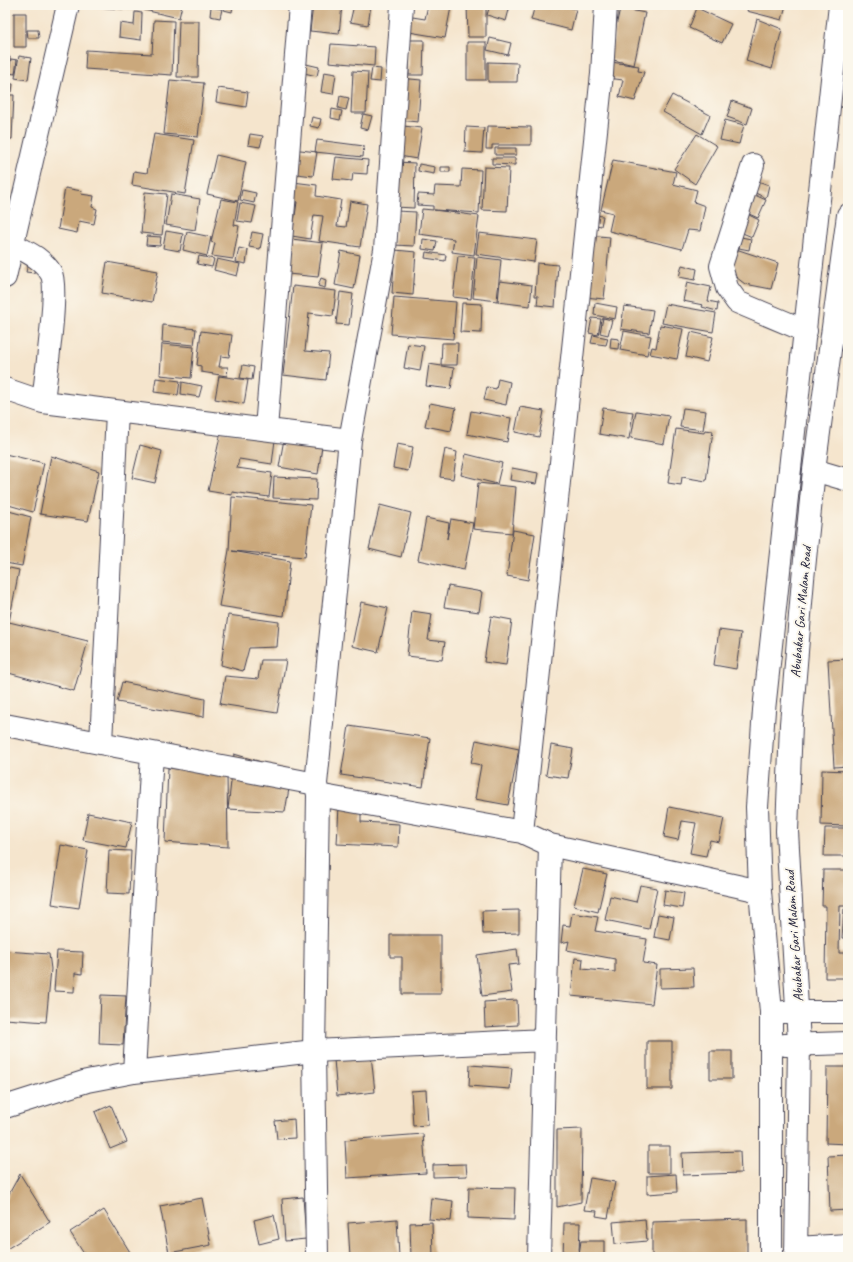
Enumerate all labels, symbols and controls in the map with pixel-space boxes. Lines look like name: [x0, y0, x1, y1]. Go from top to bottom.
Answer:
street label: Abubakar Gari Malam Road: [787, 543, 815, 678]
street label: Abubakar Gari Malam Road: [781, 867, 807, 1002]

